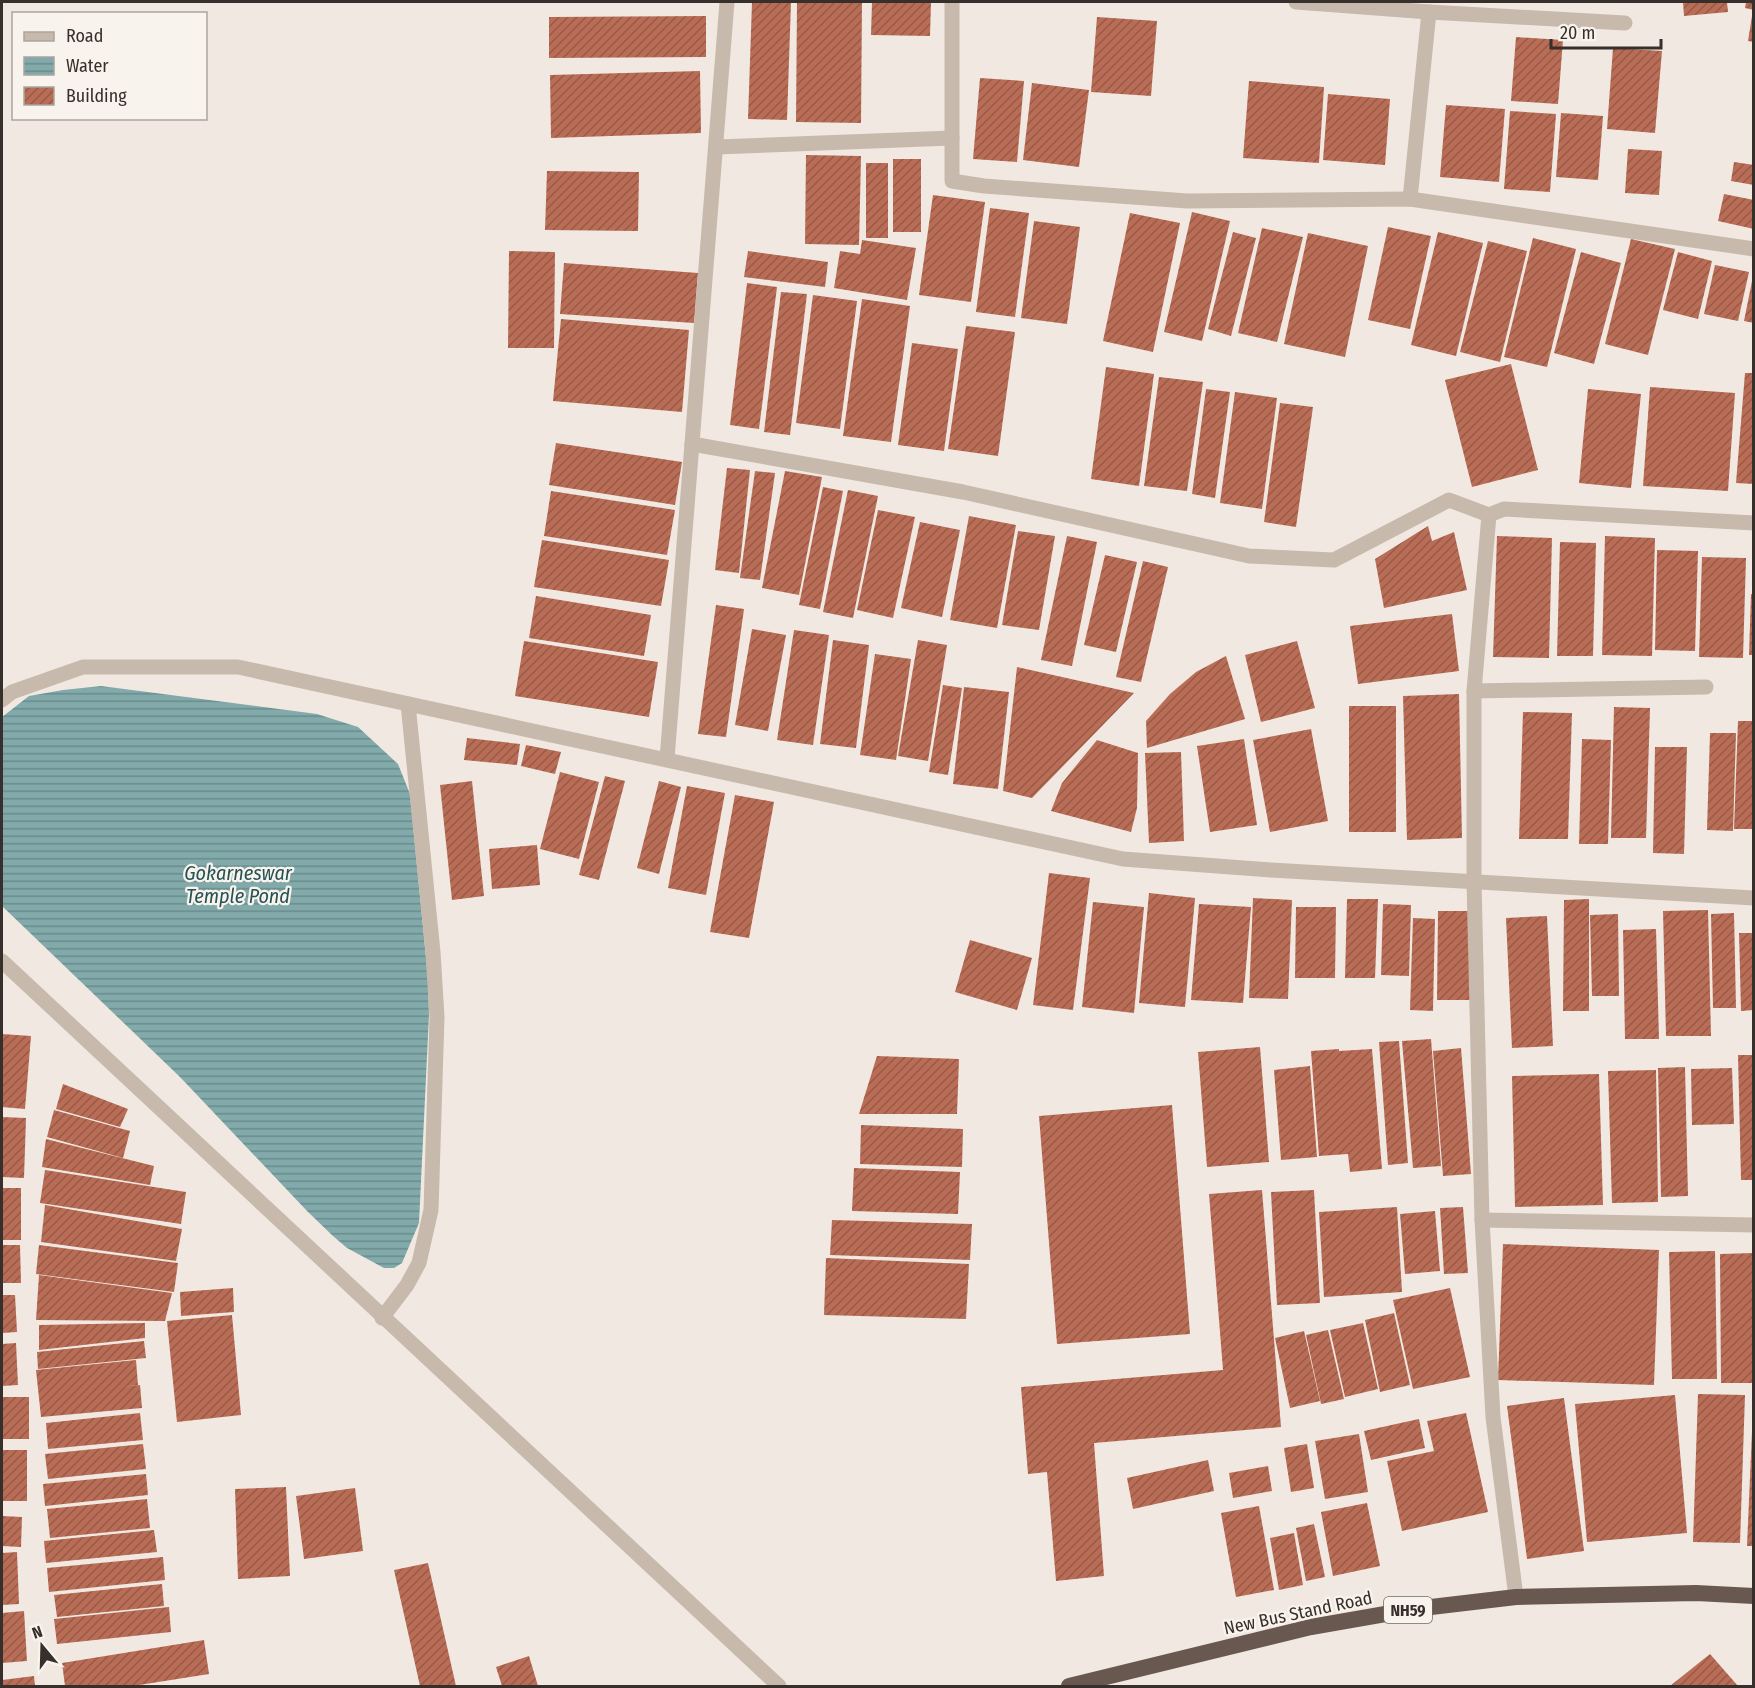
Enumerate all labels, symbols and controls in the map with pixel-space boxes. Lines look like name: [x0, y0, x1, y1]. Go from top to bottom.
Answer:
legend: [12, 12, 207, 120]
scale bar: [1551, 12, 1660, 50]
text: 20 m: [1560, 22, 1595, 44]
text: Road: [66, 25, 103, 47]
text: Water: [66, 55, 109, 77]
text: Building: [66, 85, 127, 107]
water label: Gokarneswar Temple Pond: [184, 861, 293, 908]
street label: New Bus Stand Road: [1222, 1587, 1374, 1639]
road number: NH59: [1384, 1597, 1432, 1623]
north arrow: [12, 1616, 72, 1676]
text: N: [30, 1622, 45, 1643]

